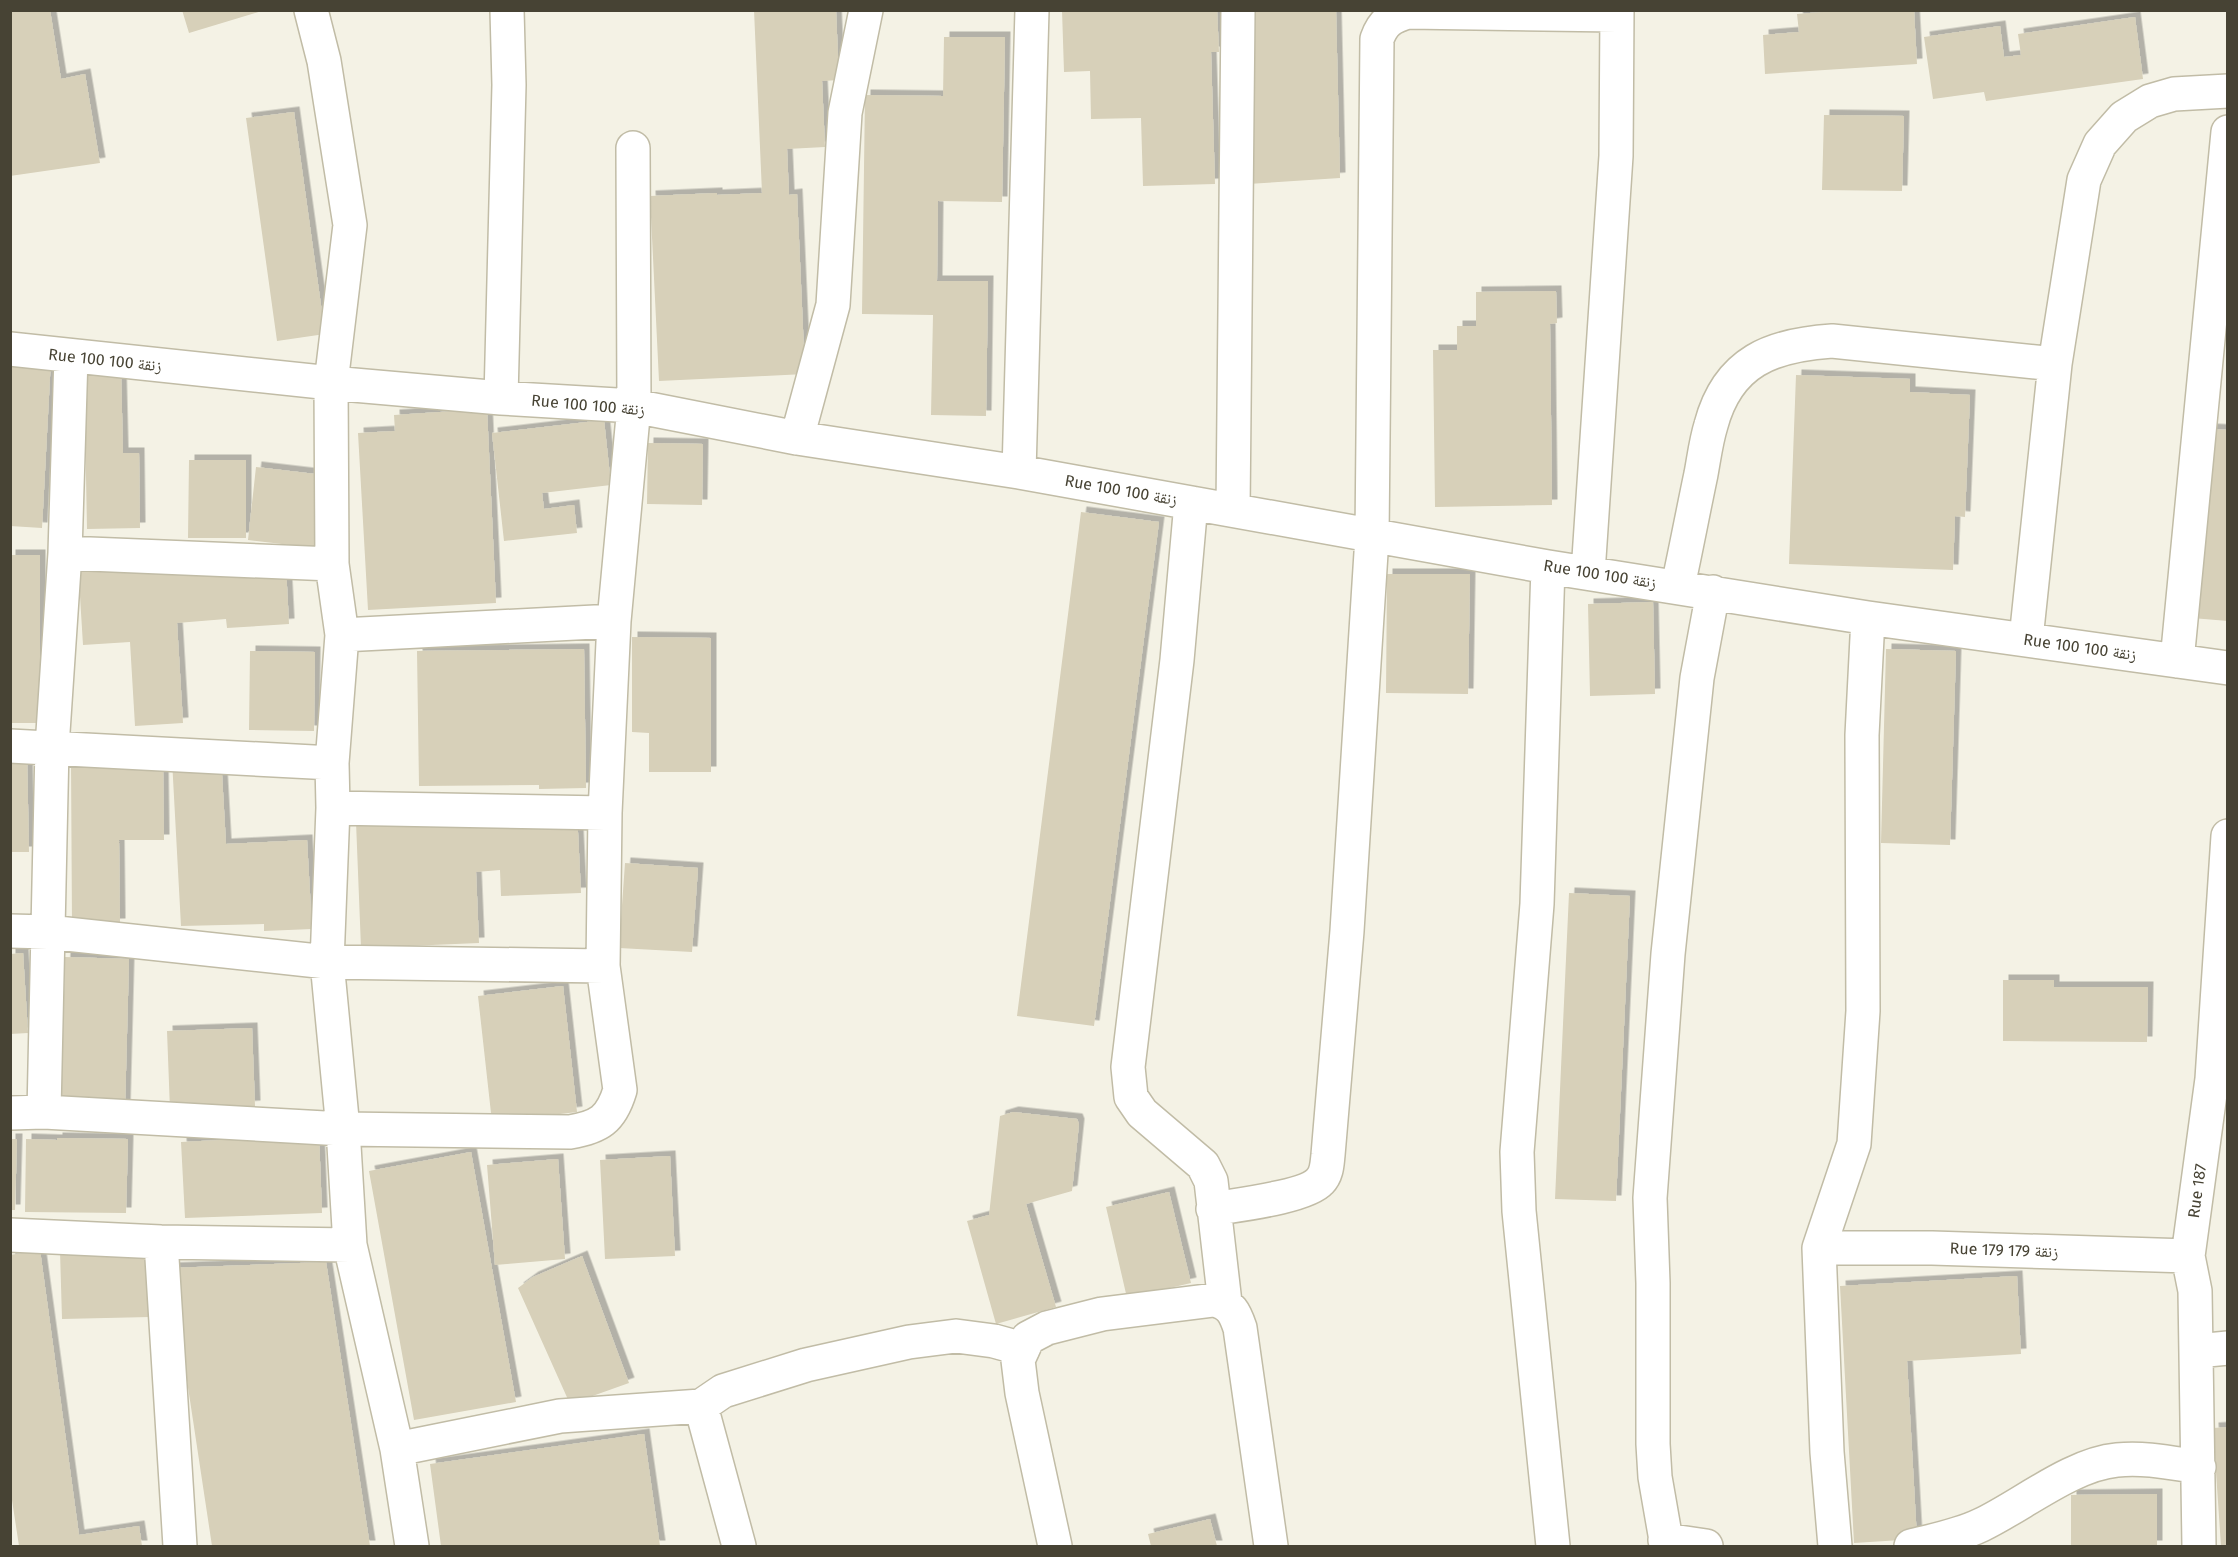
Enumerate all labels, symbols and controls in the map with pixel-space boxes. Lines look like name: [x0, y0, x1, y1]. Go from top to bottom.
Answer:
street label: Rue 100 زنقة 100: [47, 345, 163, 375]
street label: Rue 100 زنقة 100: [530, 391, 646, 419]
street label: Rue 100 زنقة 100: [1063, 471, 1179, 509]
street label: Rue 100 زنقة 100: [1542, 556, 1658, 592]
street label: Rue 100 زنقة 100: [2022, 630, 2138, 664]
street label: Rue 187: [2184, 1163, 2210, 1219]
street label: Rue 179 زنقة 179: [1949, 1239, 2059, 1261]

